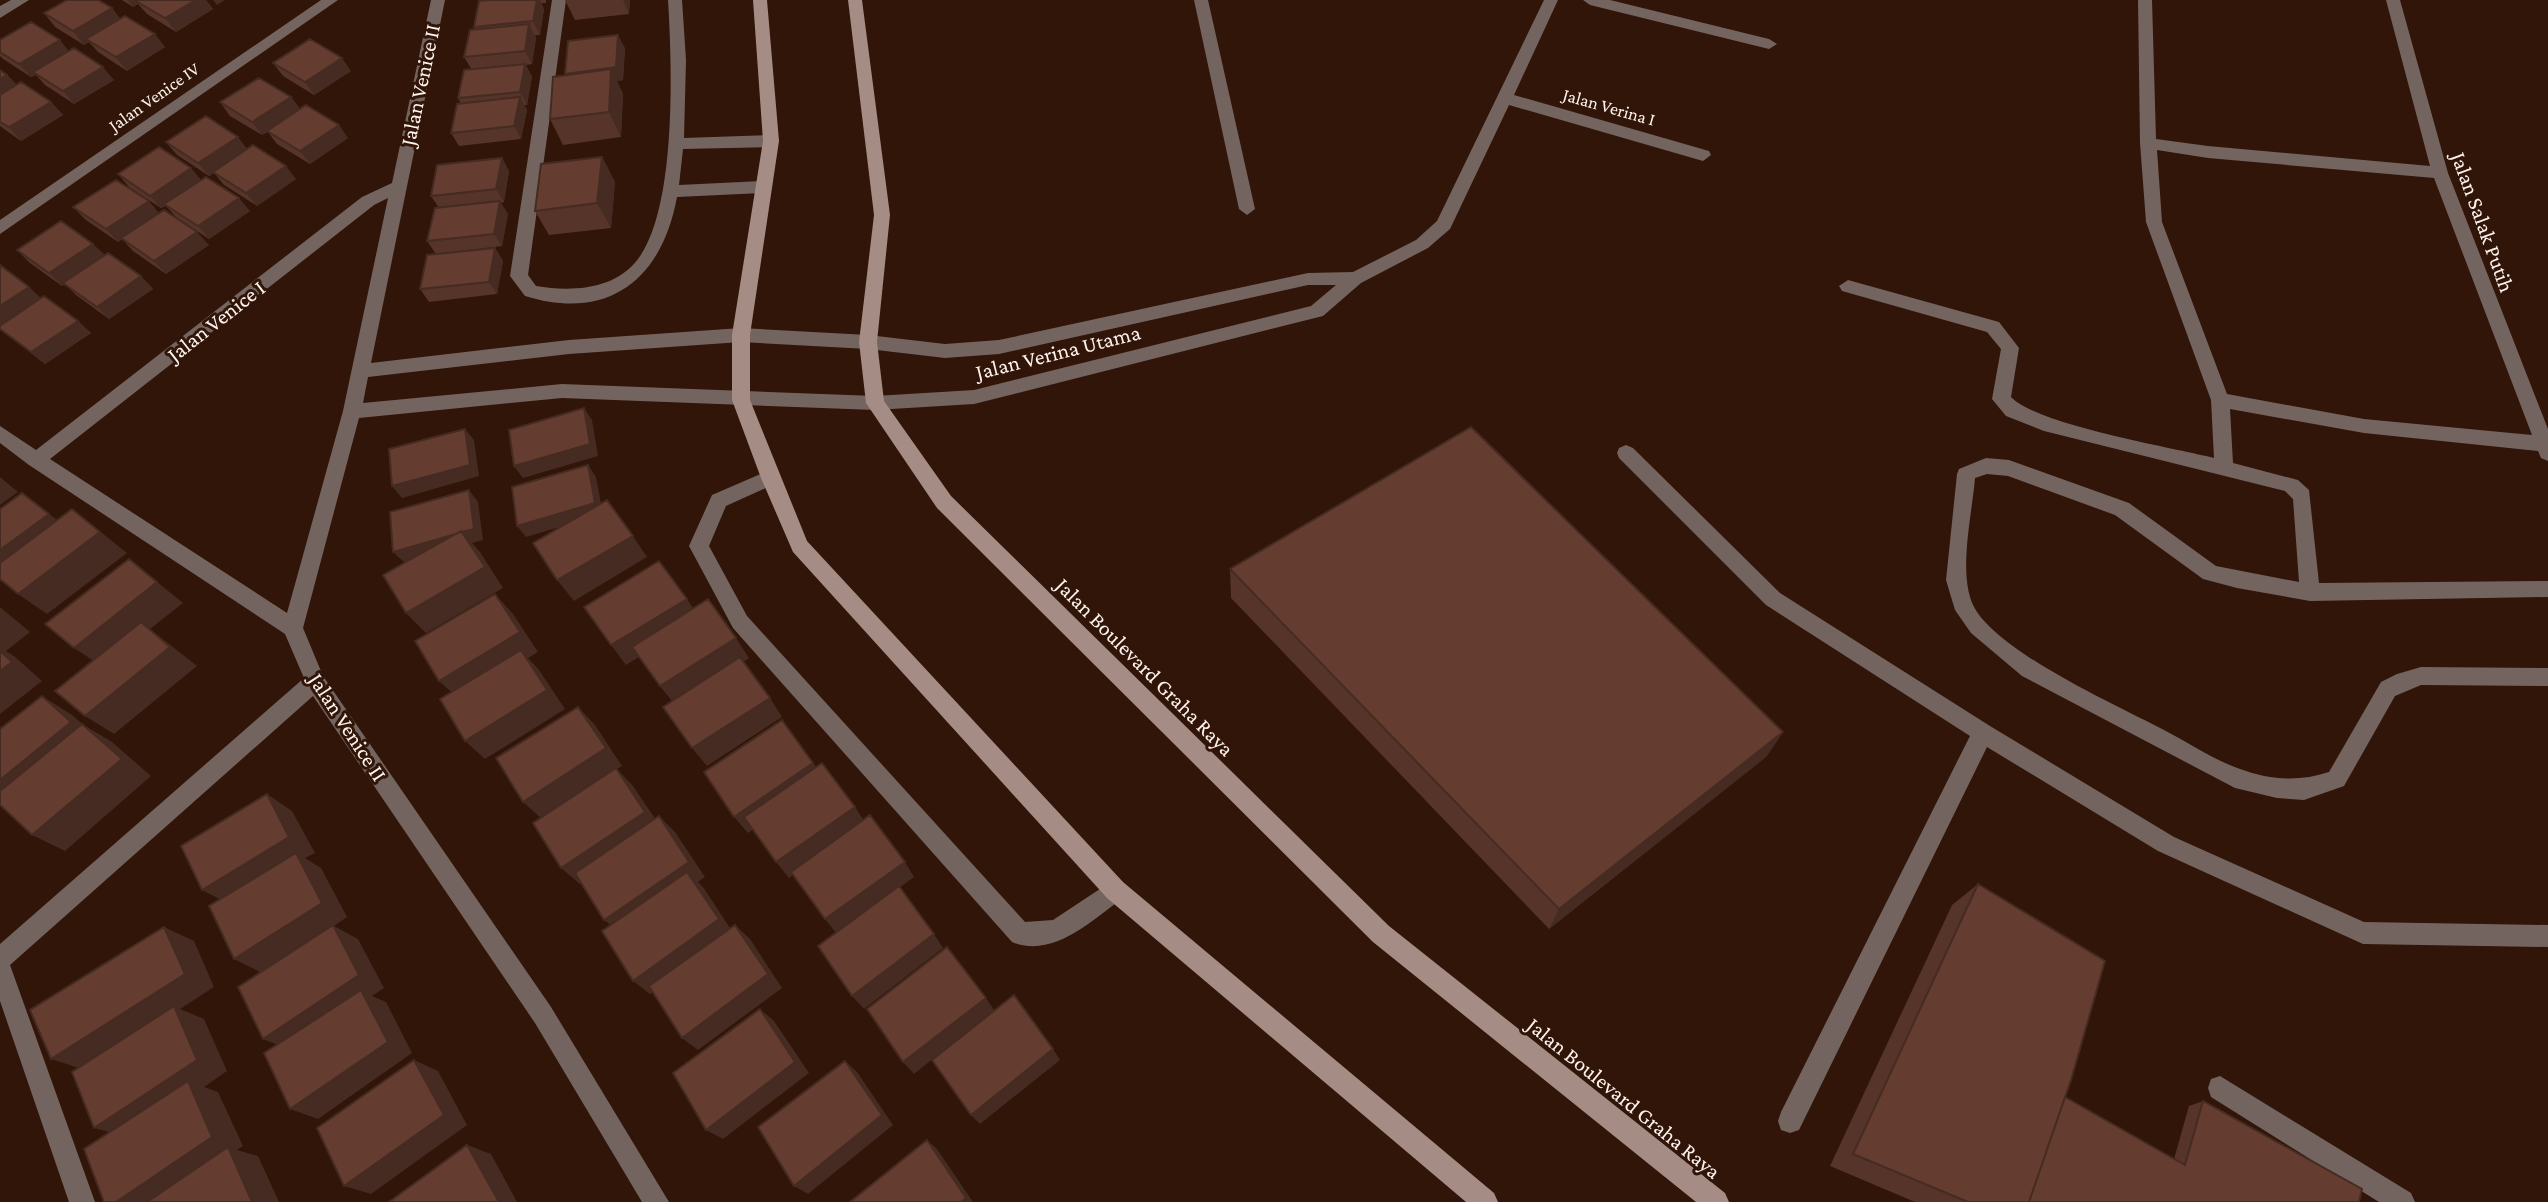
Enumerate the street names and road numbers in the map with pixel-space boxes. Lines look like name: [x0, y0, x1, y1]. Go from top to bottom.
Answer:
street label: Jalan Venice II: [395, 22, 445, 150]
street label: Jalan Venice IV: [103, 58, 204, 137]
street label: Jalan Verina I: [1559, 84, 1657, 130]
street label: Jalan Salak Putih: [2445, 147, 2520, 296]
street label: Jalan Venice I: [161, 275, 270, 368]
street label: Jalan Verina Utama: [971, 319, 1143, 385]
street label: Jalan Boulevard Graha Raya: [1049, 571, 1239, 761]
street label: Jalan Venice II: [303, 667, 392, 786]
street label: Jalan Boulevard Graha Raya: [1521, 1011, 1726, 1184]

